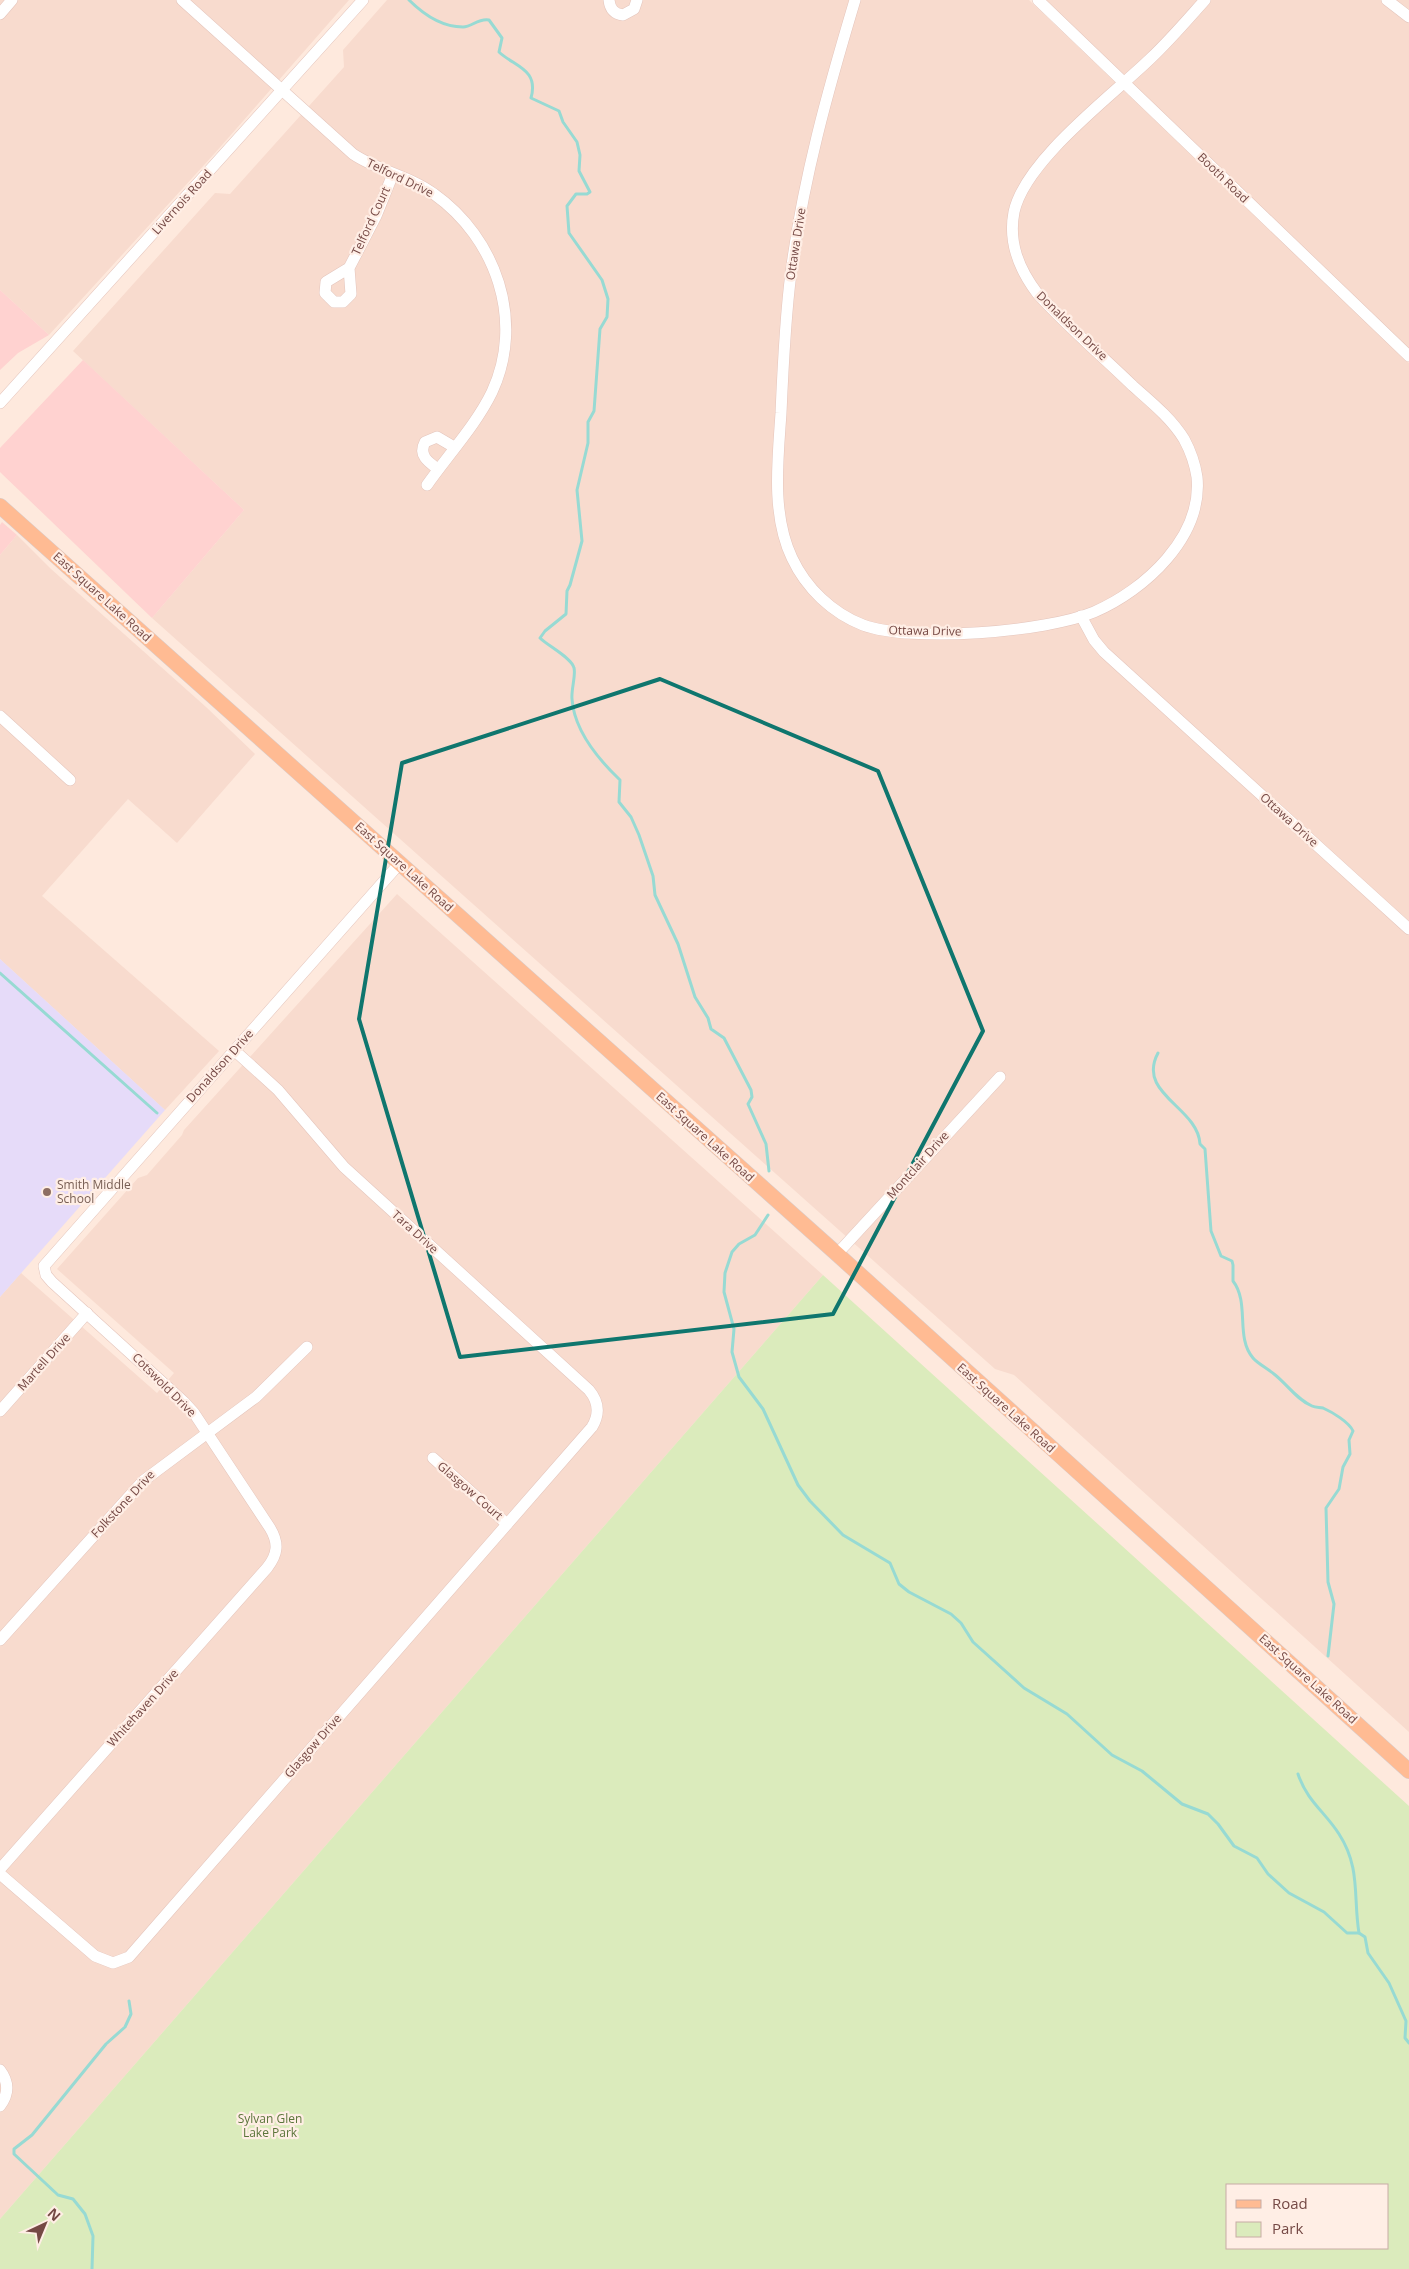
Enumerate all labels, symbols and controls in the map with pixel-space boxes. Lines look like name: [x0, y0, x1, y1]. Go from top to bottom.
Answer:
street label: Booth Road: [1194, 149, 1253, 207]
street label: Telford Drive: [364, 154, 437, 201]
street label: Livernois Road: [148, 166, 215, 238]
street label: Telford Court: [347, 184, 394, 258]
street label: Ottawa Drive: [781, 206, 810, 281]
street label: Donaldson Drive: [1033, 287, 1112, 364]
street label: East Square Lake Road: [49, 548, 155, 645]
street label: Ottawa Drive: [888, 621, 962, 640]
street label: Ottawa Drive: [1257, 789, 1322, 851]
street label: East Square Lake Road: [351, 818, 457, 915]
street label: Donaldson Drive: [182, 1025, 257, 1106]
street label: East Square Lake Road: [652, 1088, 758, 1185]
street label: Montclair Drive: [883, 1127, 953, 1202]
place label: Smith Middle School: [57, 1176, 131, 1207]
marker: Smith Middle School: [41, 1186, 53, 1198]
street label: Tara Drive: [388, 1206, 443, 1257]
street label: Martell Drive: [13, 1329, 74, 1394]
street label: Cotswold Drive: [129, 1349, 200, 1421]
street label: East Square Lake Road: [953, 1359, 1059, 1456]
street label: Glasgow Court: [434, 1457, 507, 1524]
street label: Folkstone Drive: [87, 1466, 159, 1541]
street label: East Square Lake Road: [1255, 1630, 1361, 1727]
street label: Whitehaven Drive: [103, 1665, 182, 1750]
street label: Glasgow Drive: [280, 1710, 345, 1781]
park label: Sylvan Glen Lake Park: [238, 2110, 302, 2141]
legend: [1226, 2184, 1389, 2249]
text: Road: [1272, 2193, 1308, 2213]
north arrow: [20, 2199, 70, 2249]
text: N: [44, 2203, 65, 2225]
text: Park: [1272, 2218, 1303, 2238]

